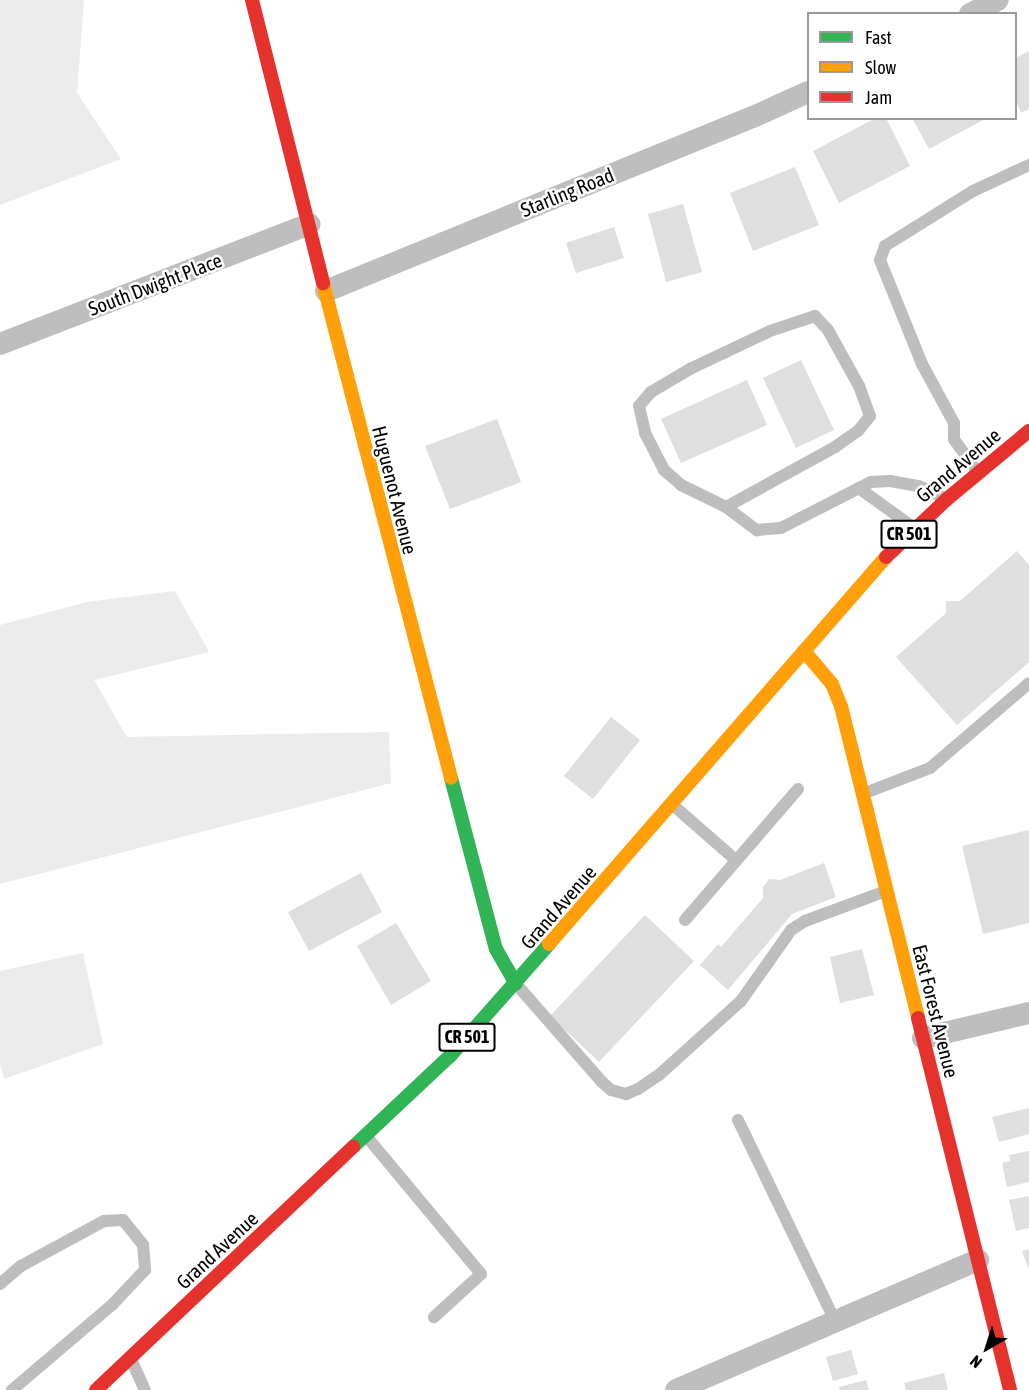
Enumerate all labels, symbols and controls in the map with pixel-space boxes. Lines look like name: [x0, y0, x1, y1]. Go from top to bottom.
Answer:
legend: [807, 12, 1017, 120]
text: Fast: [865, 27, 892, 48]
text: Slow: [865, 57, 896, 78]
text: Jam: [865, 87, 892, 108]
street label: Starling Road: [517, 162, 617, 222]
street label: South Dwight Place: [85, 248, 225, 320]
street label: Huguenot Avenue: [367, 423, 423, 557]
street label: Grand Avenue: [911, 423, 1005, 507]
road number: CR 501: [880, 519, 938, 549]
street label: Grand Avenue: [515, 860, 601, 954]
street label: East Forest Avenue: [908, 942, 964, 1080]
road number: CR 501: [438, 1022, 496, 1052]
street label: Grand Avenue: [171, 1206, 263, 1294]
north arrow: [957, 1318, 1017, 1378]
text: N: [966, 1352, 985, 1372]

